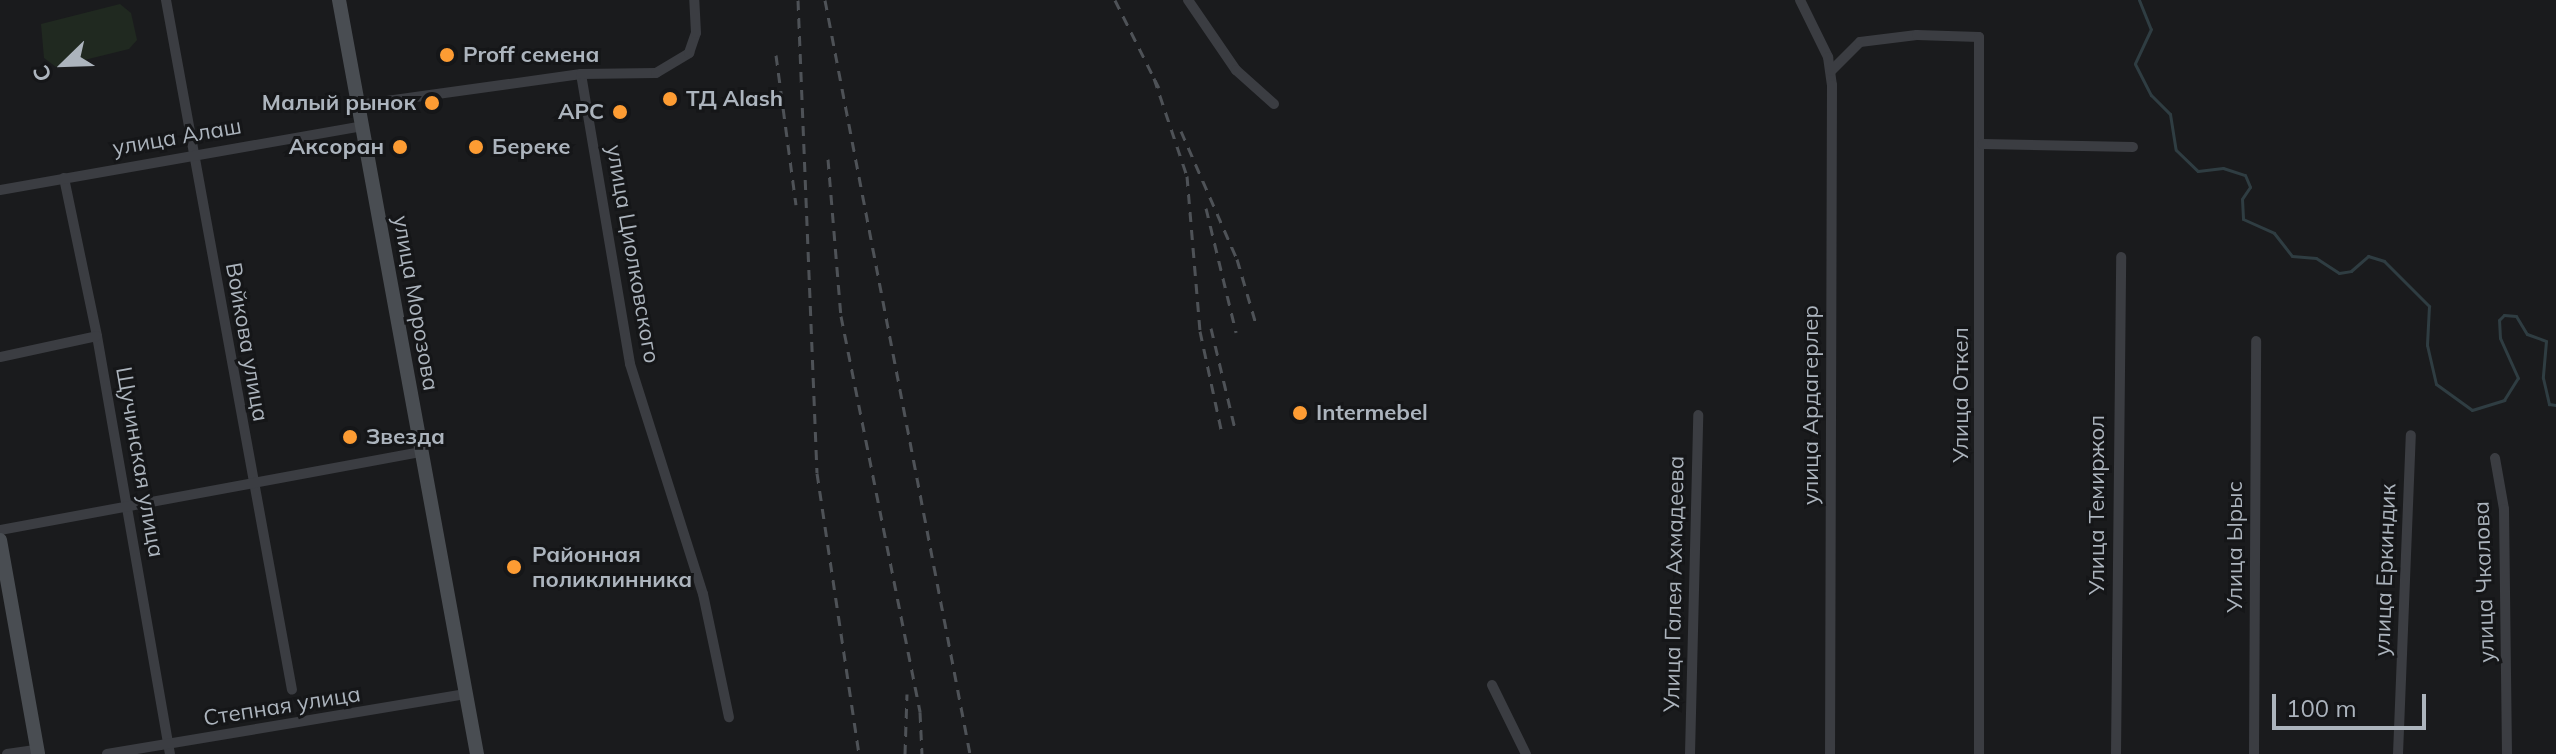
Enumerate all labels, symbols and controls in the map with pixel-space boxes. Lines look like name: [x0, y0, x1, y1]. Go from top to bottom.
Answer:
north arrow: [24, 24, 104, 104]
place label: Proff семена: [463, 42, 600, 68]
marker: Proff семена: [438, 46, 456, 64]
text: С: [26, 61, 58, 86]
place label: ТД Alash: [686, 86, 783, 112]
place label: Малый рынок: [262, 90, 416, 116]
marker: ТД Alash: [661, 90, 679, 108]
marker: Малый рынок: [423, 94, 441, 112]
place label: АРС: [558, 99, 604, 125]
marker: АРС: [611, 103, 629, 121]
street label: улица Алаш: [111, 113, 243, 161]
place label: Аксоран: [289, 134, 384, 160]
place label: Береке: [492, 134, 571, 160]
marker: Аксоран: [391, 138, 409, 156]
marker: Береке: [467, 138, 485, 156]
street label: улица Циолковского: [601, 143, 665, 365]
street label: улица Морозова: [388, 213, 444, 393]
street label: Войкова улица: [220, 260, 274, 424]
street label: улица Ардагерлер: [1798, 305, 1824, 505]
street label: Улица Откел: [1948, 327, 1974, 463]
street label: Щучинская улица: [110, 365, 170, 559]
place label: Intermebel: [1316, 400, 1428, 426]
marker: Intermebel: [1291, 404, 1309, 422]
street label: Улица Темиржол: [2084, 415, 2110, 595]
place label: Звезда: [366, 424, 445, 450]
marker: Звезда: [341, 428, 359, 446]
street label: Улица Галея Ахмадеева: [1659, 456, 1689, 712]
street label: Улица Ырыс: [2222, 481, 2248, 613]
street label: улица Еркиндик: [2369, 483, 2401, 657]
street label: улица Чкалова: [2468, 501, 2500, 663]
place label: Районная поликлинника: [532, 541, 692, 592]
marker: Районная поликлинника: [503, 556, 525, 578]
scale bar: [2276, 678, 2430, 728]
street label: Степная улица: [202, 681, 362, 731]
text: 100 m: [2286, 693, 2357, 723]

